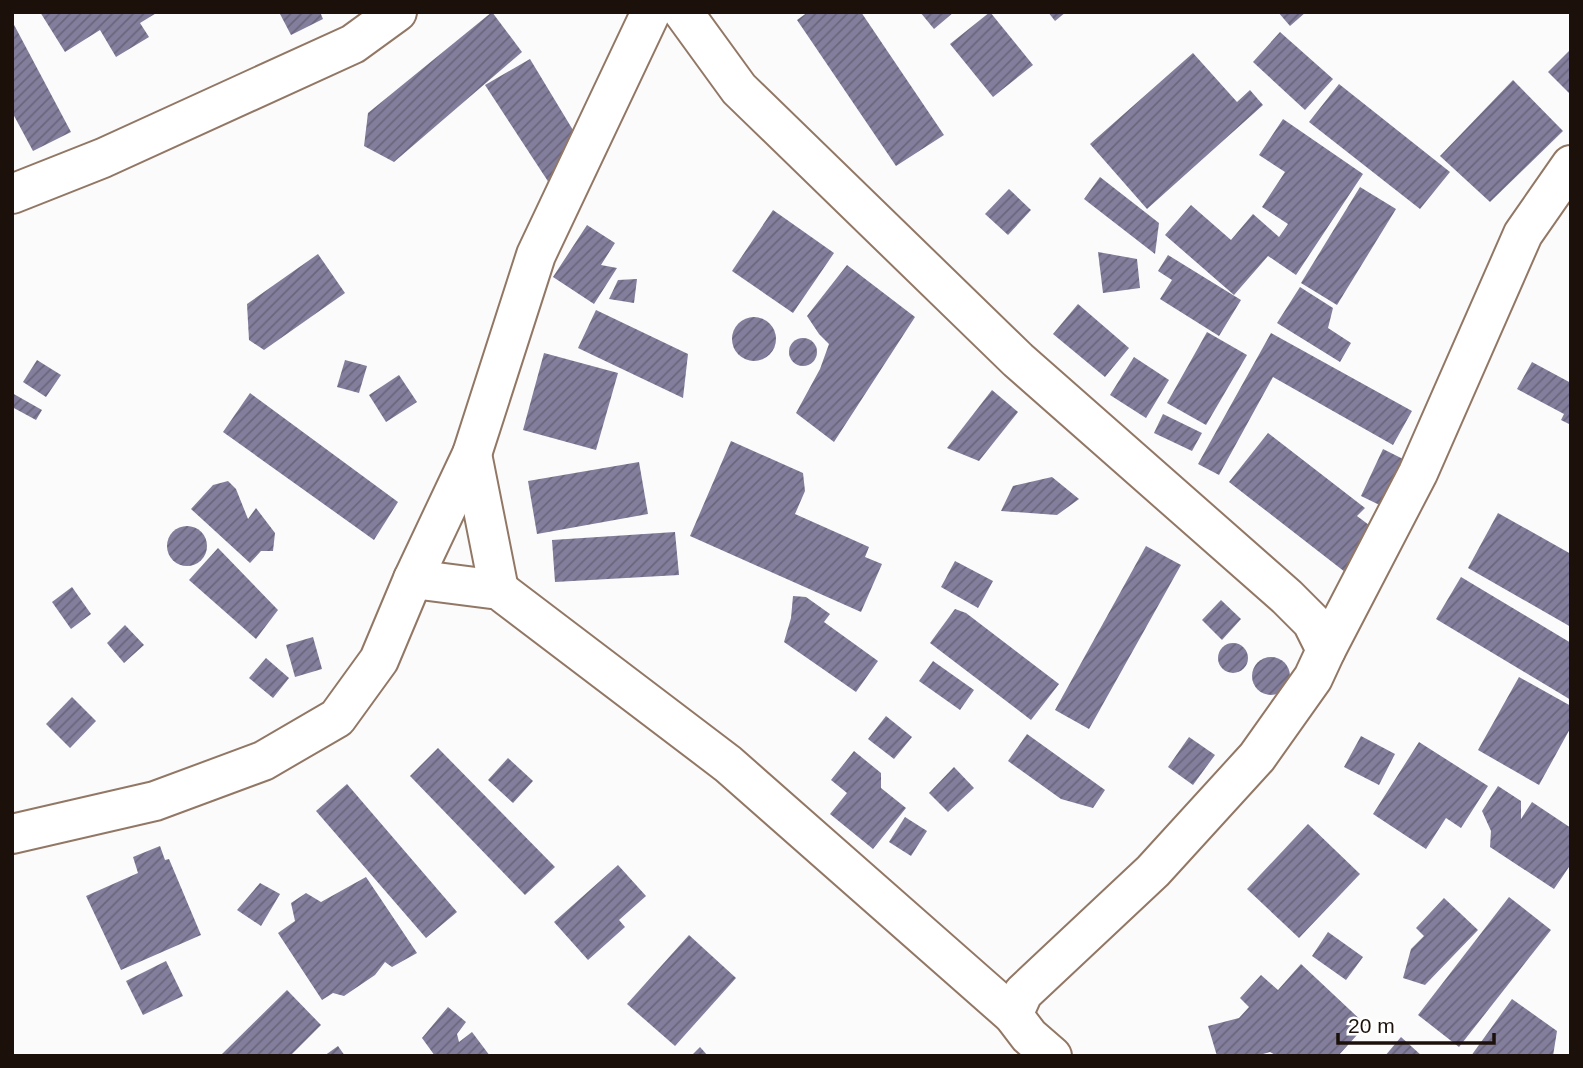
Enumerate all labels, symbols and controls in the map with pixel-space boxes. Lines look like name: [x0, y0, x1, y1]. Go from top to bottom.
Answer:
scale bar: [1338, 1002, 1494, 1046]
text: 20 m: [1348, 1014, 1395, 1037]

